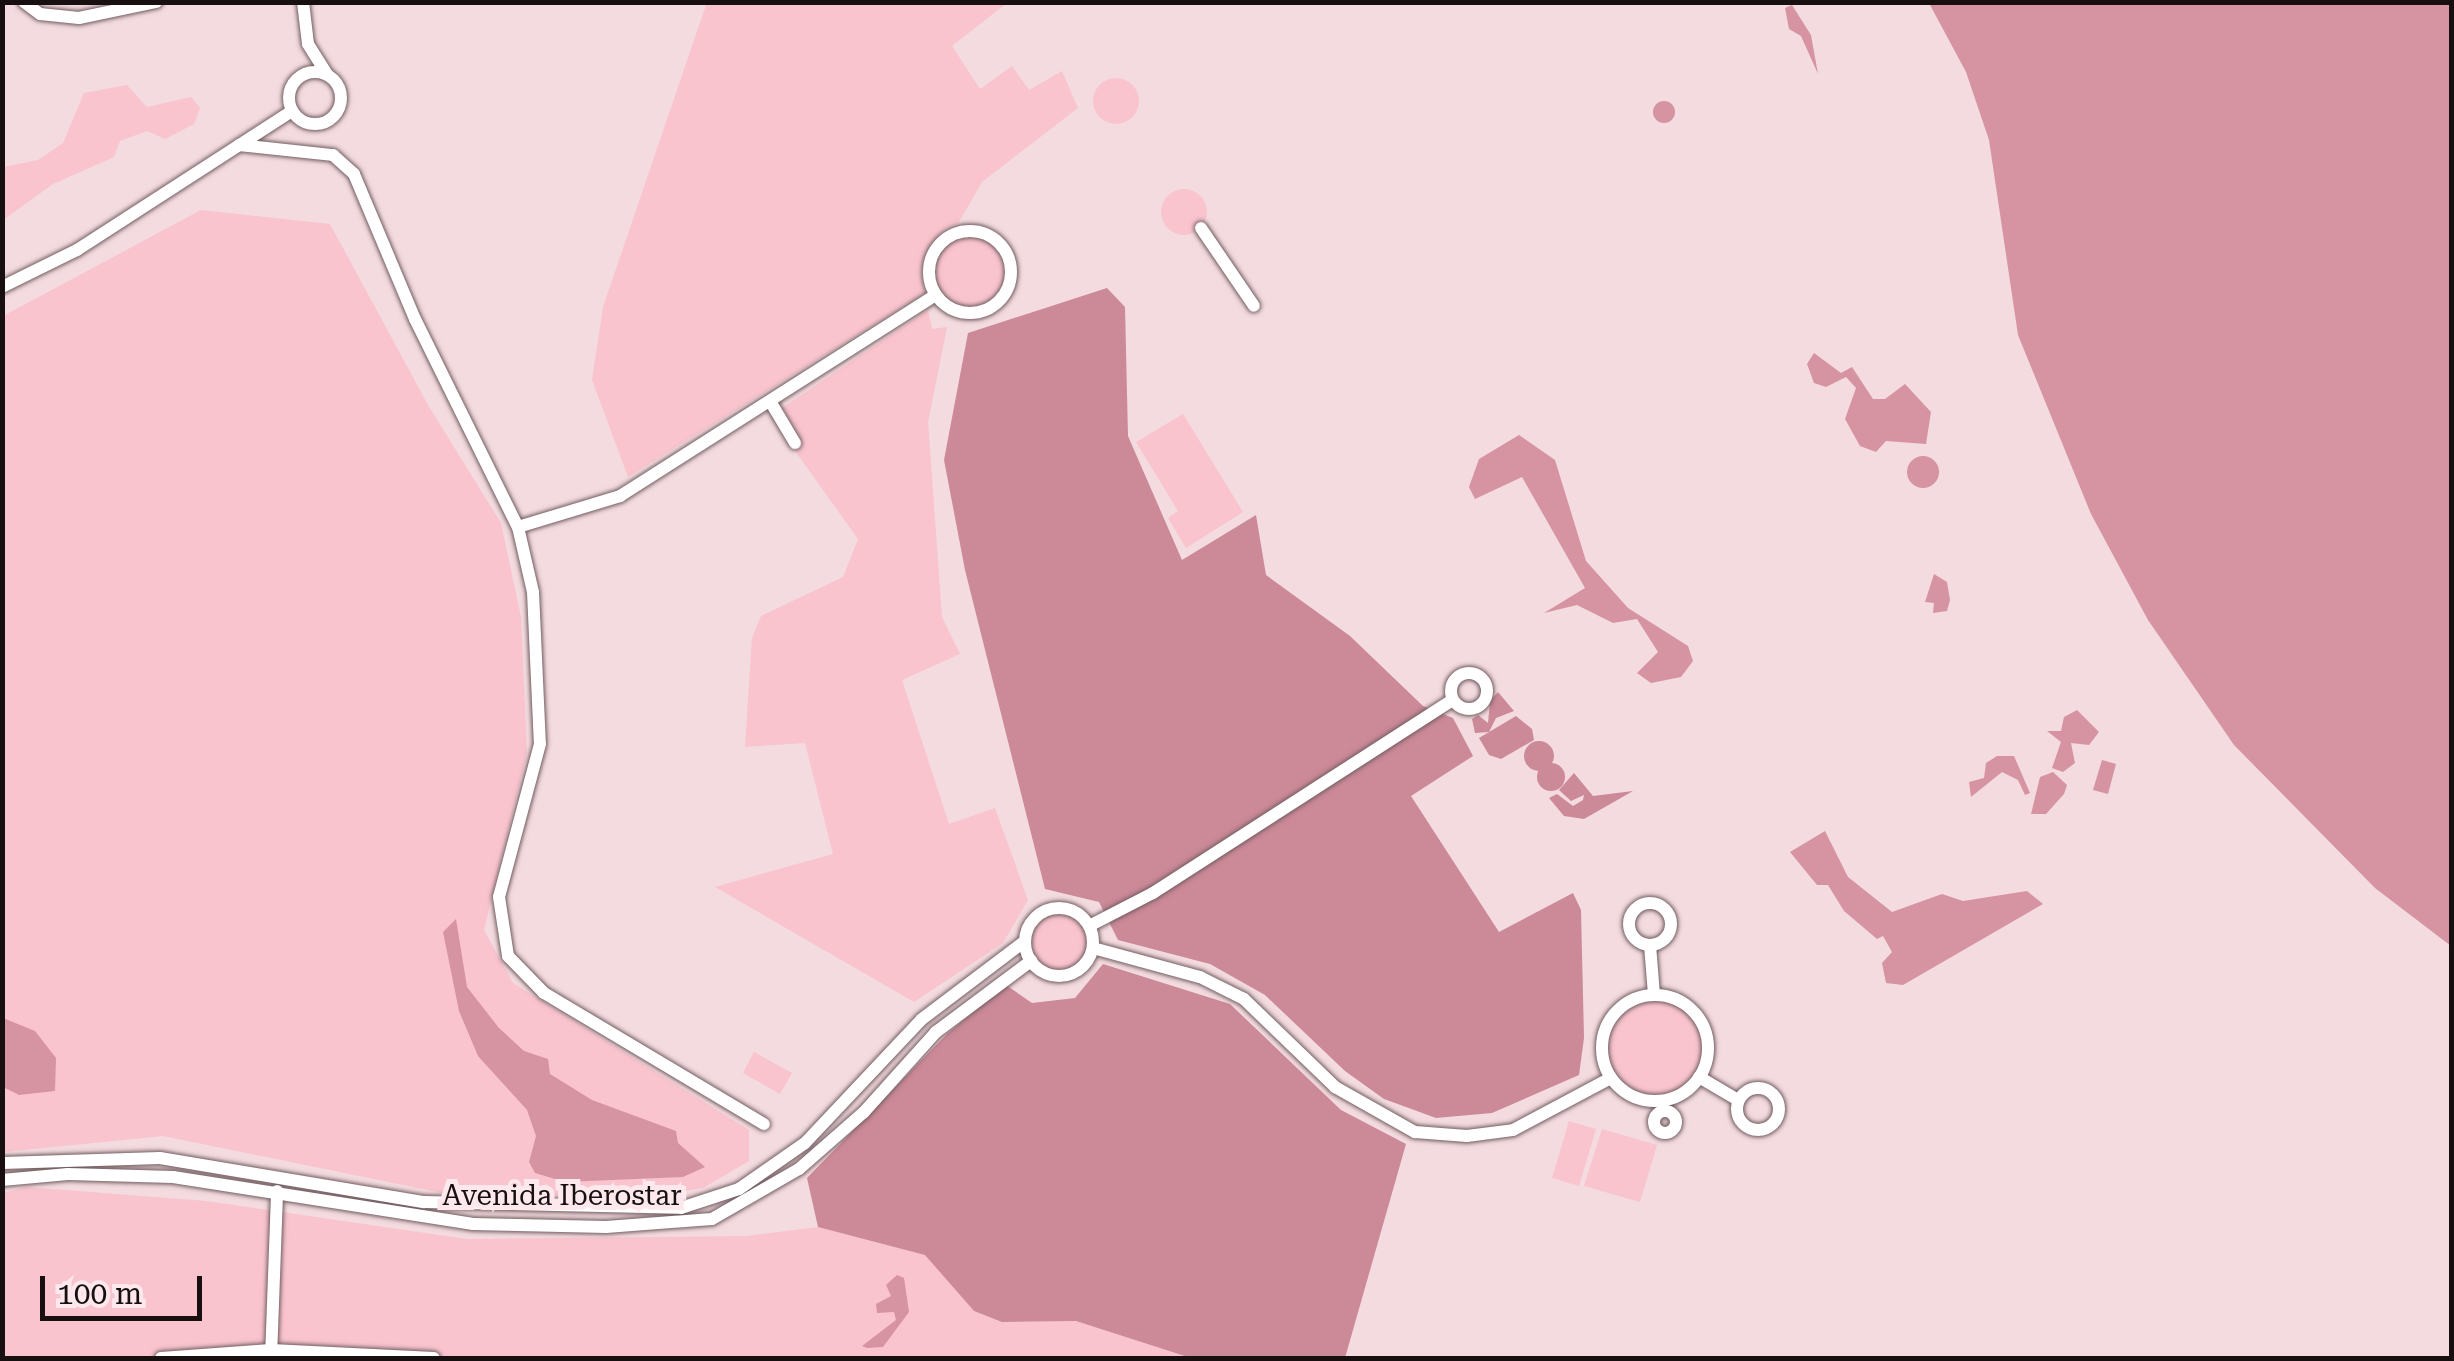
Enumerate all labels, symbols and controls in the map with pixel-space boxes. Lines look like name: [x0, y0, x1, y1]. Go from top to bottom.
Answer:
street label: Avenida Iberostar: [442, 1179, 682, 1213]
scale bar: [45, 1256, 208, 1318]
text: 100 m: [57, 1276, 142, 1311]

